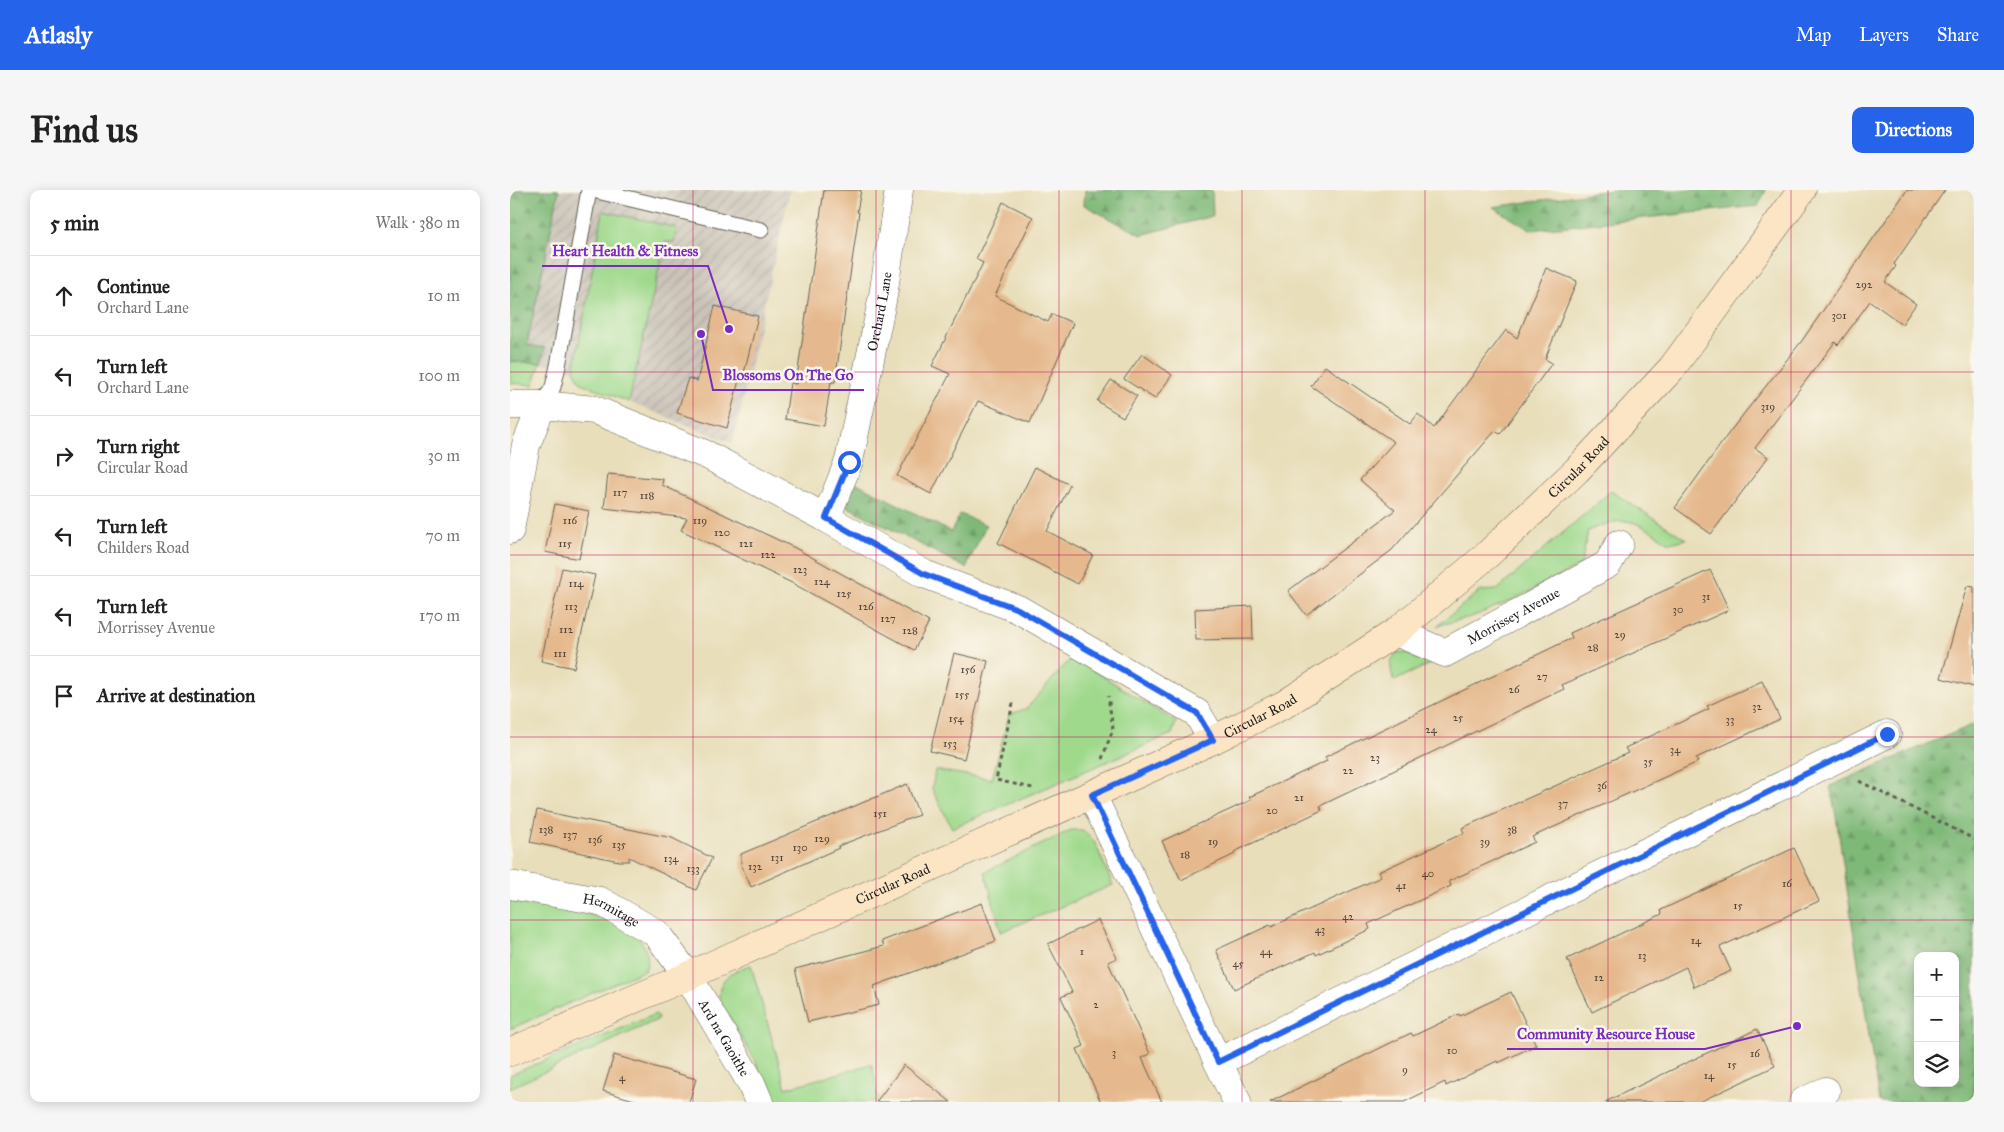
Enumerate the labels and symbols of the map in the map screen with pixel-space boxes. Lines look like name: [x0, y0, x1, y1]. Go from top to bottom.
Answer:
callout: Heart Health & Fitness: [542, 236, 708, 266]
text: Heart Health & Fitness: [552, 242, 699, 260]
street label: Orchard Lane: [864, 271, 896, 353]
house number: 292: [1856, 278, 1873, 291]
house number: 301: [1831, 309, 1847, 322]
callout: Blossoms On The Go: [713, 360, 864, 390]
text: Blossoms On The Go: [723, 366, 854, 384]
house number: 319: [1761, 400, 1775, 413]
street label: Circular Road: [1545, 433, 1613, 502]
route start: [838, 451, 861, 474]
house number: 117: [613, 486, 627, 499]
house number: 118: [640, 489, 654, 502]
house number: 116: [563, 514, 578, 527]
house number: 119: [693, 514, 707, 527]
house number: 120: [714, 526, 730, 539]
house number: 115: [558, 537, 572, 550]
house number: 121: [739, 537, 753, 550]
house number: 122: [760, 548, 776, 561]
house number: 123: [793, 563, 807, 576]
house number: 124: [814, 575, 831, 588]
house number: 114: [569, 577, 584, 590]
street label: Morrissey Avenue: [1464, 584, 1563, 648]
house number: 125: [837, 587, 851, 600]
house number: 31: [1702, 590, 1710, 603]
house number: 113: [564, 600, 578, 613]
house number: 126: [858, 600, 874, 613]
house number: 30: [1673, 603, 1683, 616]
house number: 127: [880, 612, 896, 625]
house number: 112: [559, 623, 574, 636]
house number: 128: [902, 624, 918, 637]
house number: 29: [1614, 628, 1626, 641]
house number: 28: [1587, 641, 1599, 654]
house number: 111: [553, 647, 567, 660]
house number: 156: [960, 663, 976, 676]
house number: 27: [1537, 670, 1548, 683]
house number: 26: [1508, 683, 1520, 696]
house number: 155: [955, 688, 969, 701]
street label: Circular Road: [1221, 691, 1300, 742]
house number: 32: [1752, 700, 1762, 713]
house number: 25: [1453, 711, 1463, 724]
house number: 154: [948, 712, 964, 725]
house number: 33: [1726, 713, 1734, 726]
house number: 24: [1425, 723, 1438, 736]
route end: [1876, 723, 1899, 746]
house number: 153: [943, 737, 957, 750]
house number: 34: [1670, 743, 1681, 756]
house number: 23: [1370, 751, 1380, 764]
house number: 35: [1643, 755, 1653, 768]
house number: 22: [1343, 764, 1354, 777]
house number: 36: [1597, 779, 1607, 792]
house number: 21: [1294, 791, 1304, 804]
house number: 37: [1558, 797, 1568, 810]
house number: 20: [1266, 804, 1278, 817]
house number: 151: [873, 807, 887, 820]
house number: 138: [539, 823, 553, 836]
house number: 38: [1507, 823, 1517, 836]
house number: 137: [563, 828, 577, 841]
house number: 129: [814, 832, 830, 845]
house number: 136: [588, 833, 603, 846]
house number: 19: [1208, 835, 1218, 848]
house number: 39: [1480, 835, 1490, 848]
house number: 135: [612, 838, 626, 851]
house number: 130: [792, 841, 808, 854]
house number: 18: [1180, 848, 1190, 861]
house number: 131: [770, 851, 784, 864]
house number: 134: [664, 852, 679, 865]
house number: 132: [748, 860, 763, 873]
street label: Circular Road: [853, 860, 933, 909]
house number: 133: [686, 862, 700, 875]
house number: 40: [1422, 867, 1434, 880]
house number: 16: [1782, 877, 1792, 890]
house number: 41: [1396, 879, 1406, 892]
street label: Hermitage: [581, 890, 643, 931]
house number: 15: [1733, 899, 1743, 912]
house number: 42: [1342, 910, 1354, 923]
house number: 43: [1315, 923, 1325, 936]
house number: 14: [1691, 934, 1702, 947]
house number: 1: [1080, 945, 1084, 958]
house number: 44: [1260, 945, 1273, 958]
house number: 13: [1638, 949, 1646, 962]
house number: 45: [1232, 957, 1244, 970]
house number: 12: [1594, 971, 1604, 984]
street label: Ard na Gaoithe: [694, 995, 753, 1080]
house number: 2: [1093, 998, 1099, 1011]
callout: Community Resource House: [1507, 1019, 1705, 1049]
text: Community Resource House: [1517, 1025, 1696, 1044]
house number: 10: [1447, 1044, 1457, 1057]
house number: 3: [1112, 1046, 1116, 1059]
house number: 16: [1750, 1047, 1760, 1060]
house number: 15: [1727, 1058, 1737, 1071]
house number: 9: [1402, 1063, 1408, 1076]
house number: 14: [1704, 1069, 1715, 1082]
house number: 4: [619, 1071, 626, 1084]

